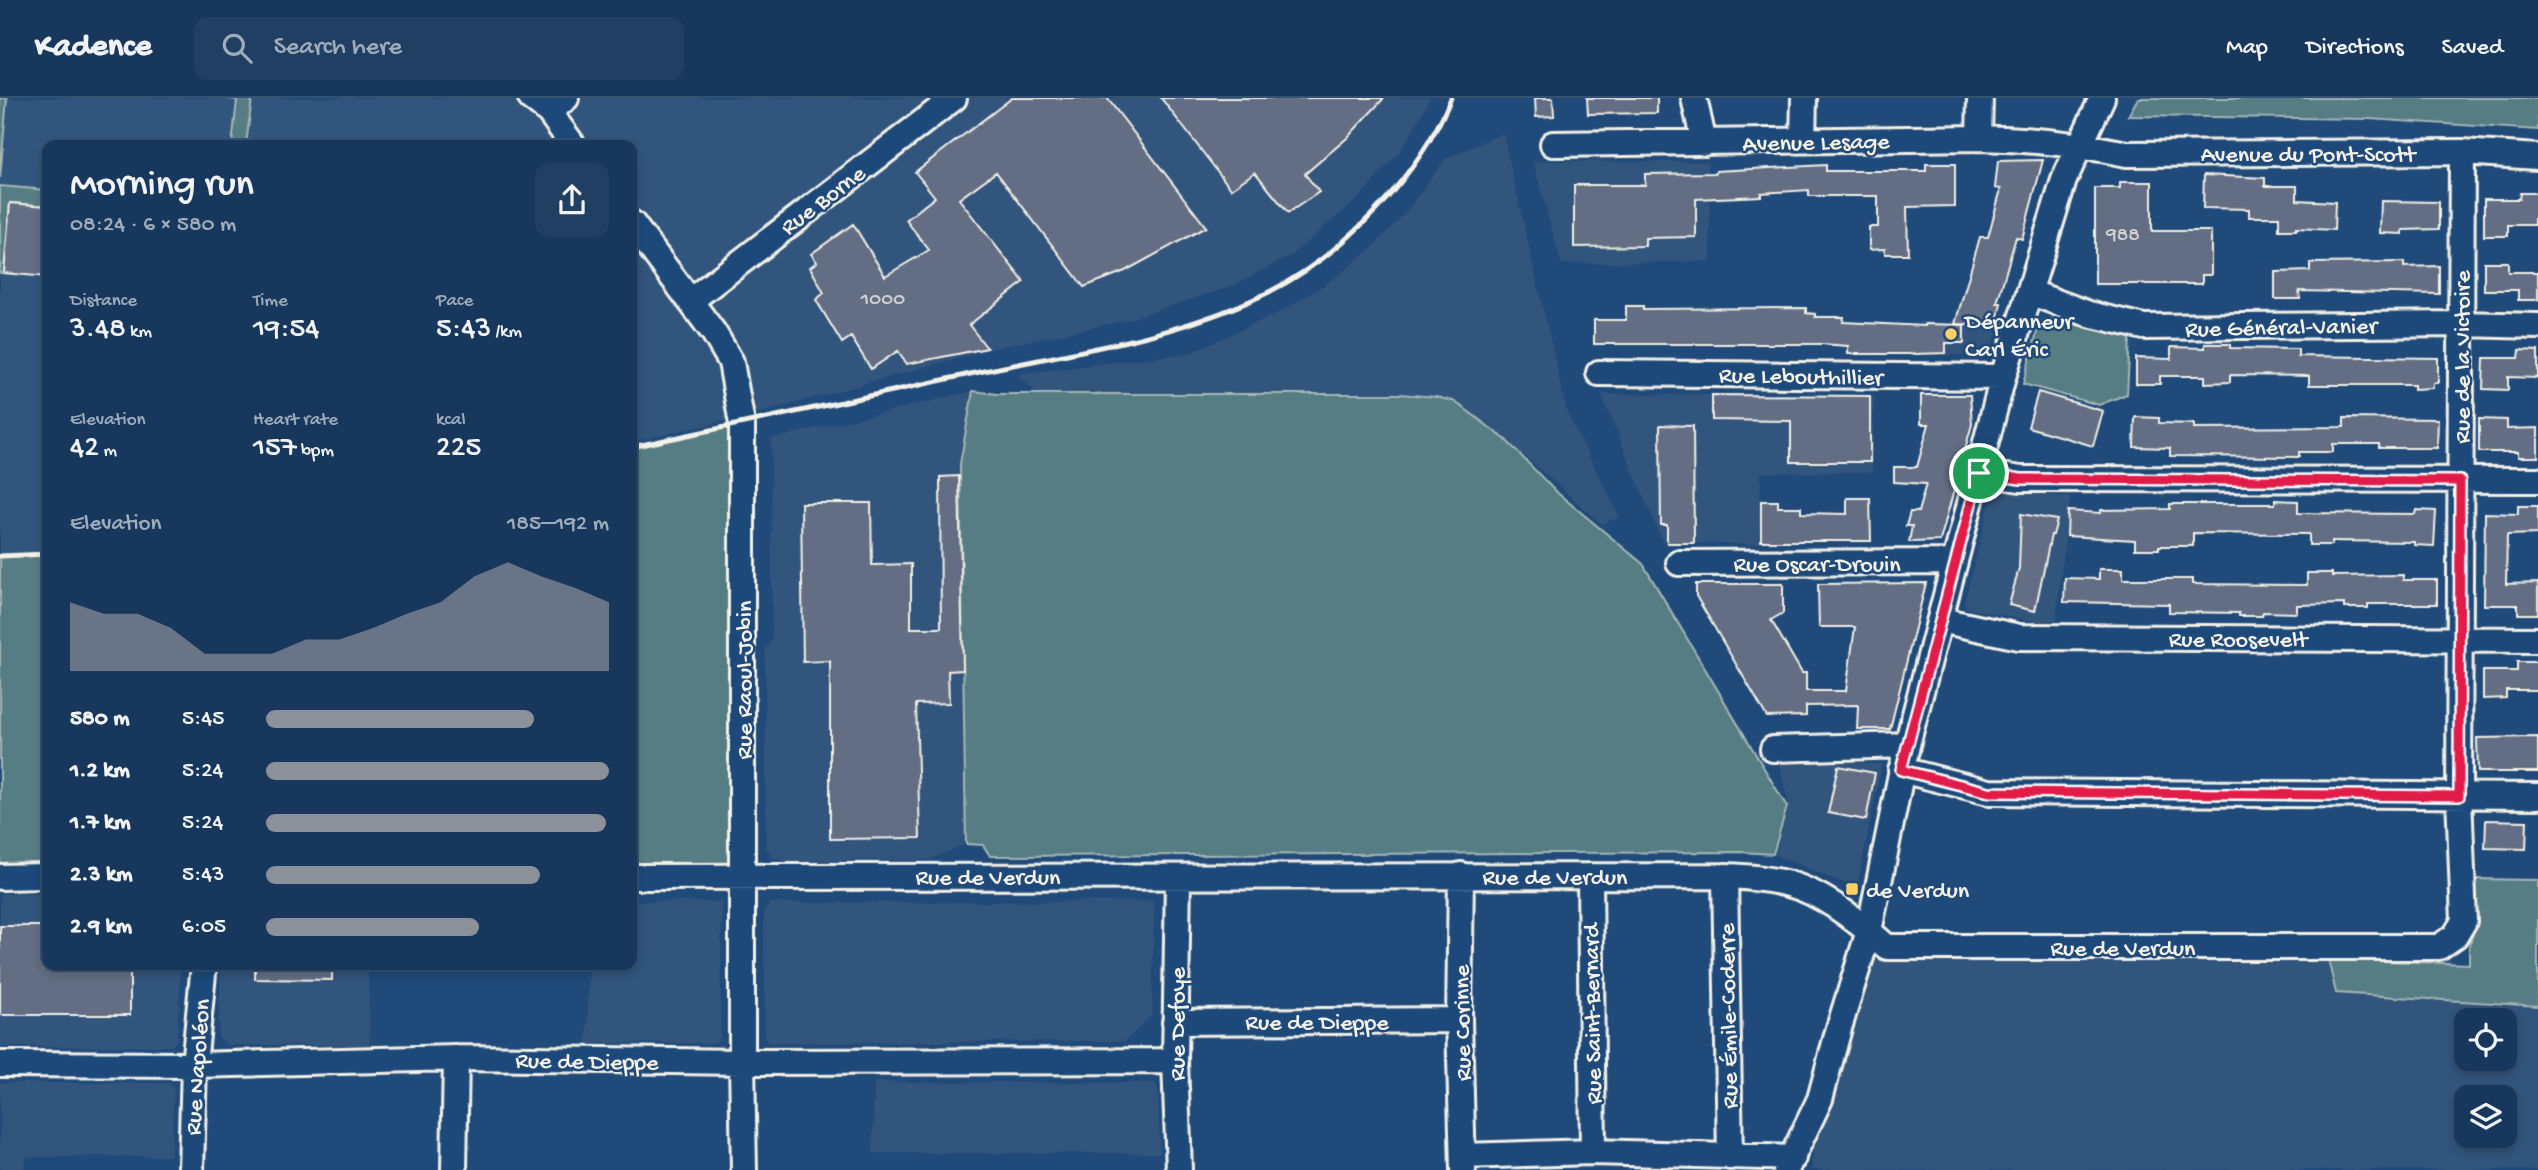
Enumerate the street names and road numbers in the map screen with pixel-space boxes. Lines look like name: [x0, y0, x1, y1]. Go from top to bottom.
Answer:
street label: Avenue Lesage: [1742, 129, 1891, 160]
street label: Avenue du Pont-Scott: [2201, 142, 2418, 171]
street label: Rue Borne: [776, 160, 873, 243]
street label: Rue de la Victoire: [2450, 270, 2479, 444]
street label: Rue Général-Vanier: [2185, 313, 2380, 346]
street label: Rue Lebouthillier: [1719, 363, 1886, 394]
street label: Rue Oscar-Drouin: [1733, 552, 1901, 581]
street label: Rue Raoul-Jobin: [732, 600, 761, 759]
street label: Rue Roosevelt: [2169, 627, 2310, 656]
street label: Rue de Verdun: [916, 865, 1061, 894]
street label: Rue de Verdun: [1483, 865, 1628, 894]
street label: Rue Saint-Bernard: [1578, 921, 1611, 1105]
street label: Rue Émile-Coderre: [1714, 922, 1747, 1109]
street label: Rue de Verdun: [2051, 936, 2196, 965]
street label: Rue Corinne: [1449, 964, 1480, 1081]
street label: Rue Defoye: [1165, 966, 1194, 1081]
street label: Rue Napoléon: [180, 997, 219, 1136]
street label: Rue de Dieppe: [1245, 1010, 1389, 1039]
street label: Rue de Dieppe: [515, 1048, 659, 1079]

